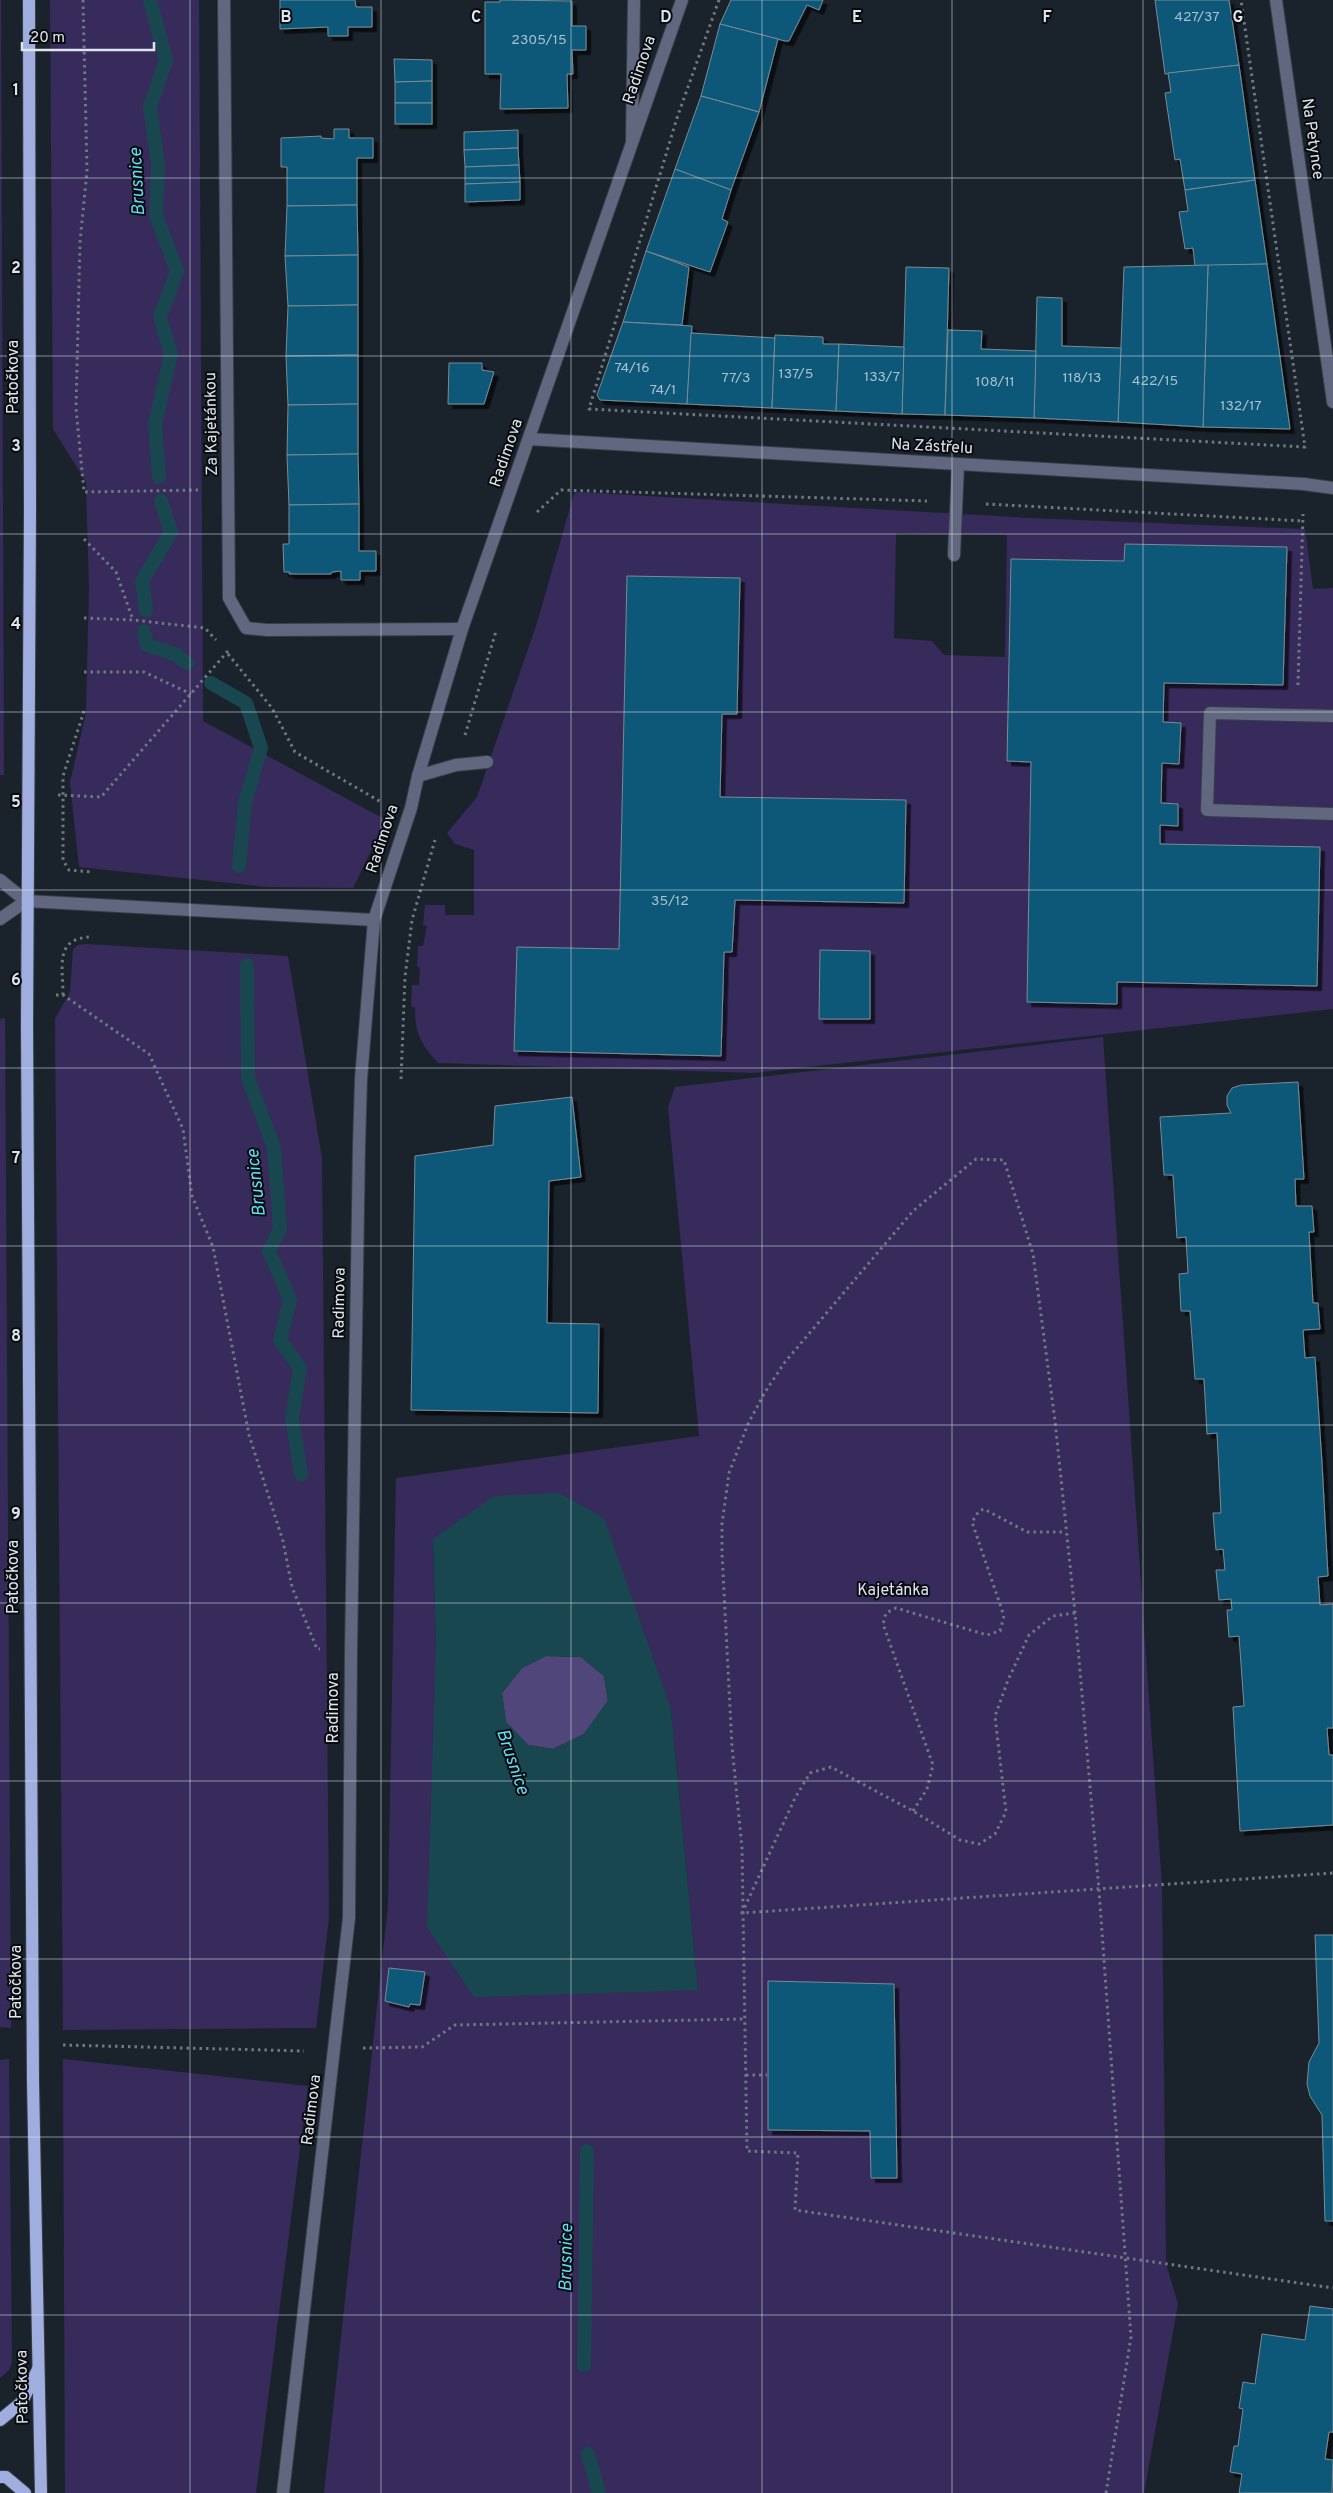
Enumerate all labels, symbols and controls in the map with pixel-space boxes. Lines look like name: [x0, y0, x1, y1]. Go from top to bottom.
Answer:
text: B: [280, 8, 292, 28]
text: C: [471, 8, 481, 28]
text: D: [660, 8, 672, 28]
text: E: [852, 8, 862, 28]
text: F: [1042, 8, 1052, 28]
text: G: [1233, 8, 1243, 28]
house number: 427/37: [1174, 9, 1220, 26]
scale bar: [22, 20, 155, 52]
text: 20 m: [30, 29, 65, 48]
house number: 2305/15: [511, 32, 567, 49]
street label: Radimova: [619, 33, 661, 107]
text: 1: [13, 81, 19, 101]
street label: Na Petynce: [1296, 97, 1328, 181]
water label: Brusnice: [125, 147, 151, 217]
text: 2: [11, 259, 21, 279]
street label: Patočkova: [4, 340, 24, 414]
house number: 74/16: [614, 360, 650, 377]
house number: 137/5: [779, 366, 813, 383]
house number: 133/7: [864, 369, 900, 386]
house number: 77/3: [722, 370, 750, 387]
house number: 118/13: [1062, 370, 1102, 387]
street label: Za Kajetánkou: [201, 372, 223, 476]
house number: 422/15: [1132, 373, 1178, 390]
house number: 108/11: [975, 374, 1015, 391]
house number: 74/1: [650, 382, 676, 399]
house number: 132/17: [1220, 398, 1262, 415]
street label: Radimova: [486, 416, 528, 490]
street label: Na Zástřelu: [890, 435, 974, 459]
text: 3: [11, 437, 21, 457]
text: 4: [11, 615, 21, 635]
text: 5: [11, 793, 21, 813]
street label: Radimova: [363, 802, 403, 876]
house number: 35/12: [651, 893, 689, 910]
text: 6: [11, 971, 21, 991]
water label: Brusnice: [242, 1147, 272, 1218]
text: 7: [12, 1149, 20, 1169]
street label: Radimova: [329, 1267, 351, 1339]
text: 8: [11, 1327, 21, 1347]
text: 9: [11, 1505, 21, 1525]
street label: Patočkova: [4, 1540, 24, 1614]
park label: Kajetánka: [857, 1581, 929, 1601]
street label: Radimova: [324, 1672, 344, 1744]
water label: Brusnice: [490, 1726, 534, 1799]
street label: Patočkova: [7, 1945, 27, 2019]
street label: Radimova: [298, 2073, 326, 2147]
water label: Brusnice: [555, 2223, 579, 2292]
street label: Patočkova: [12, 2350, 34, 2424]

